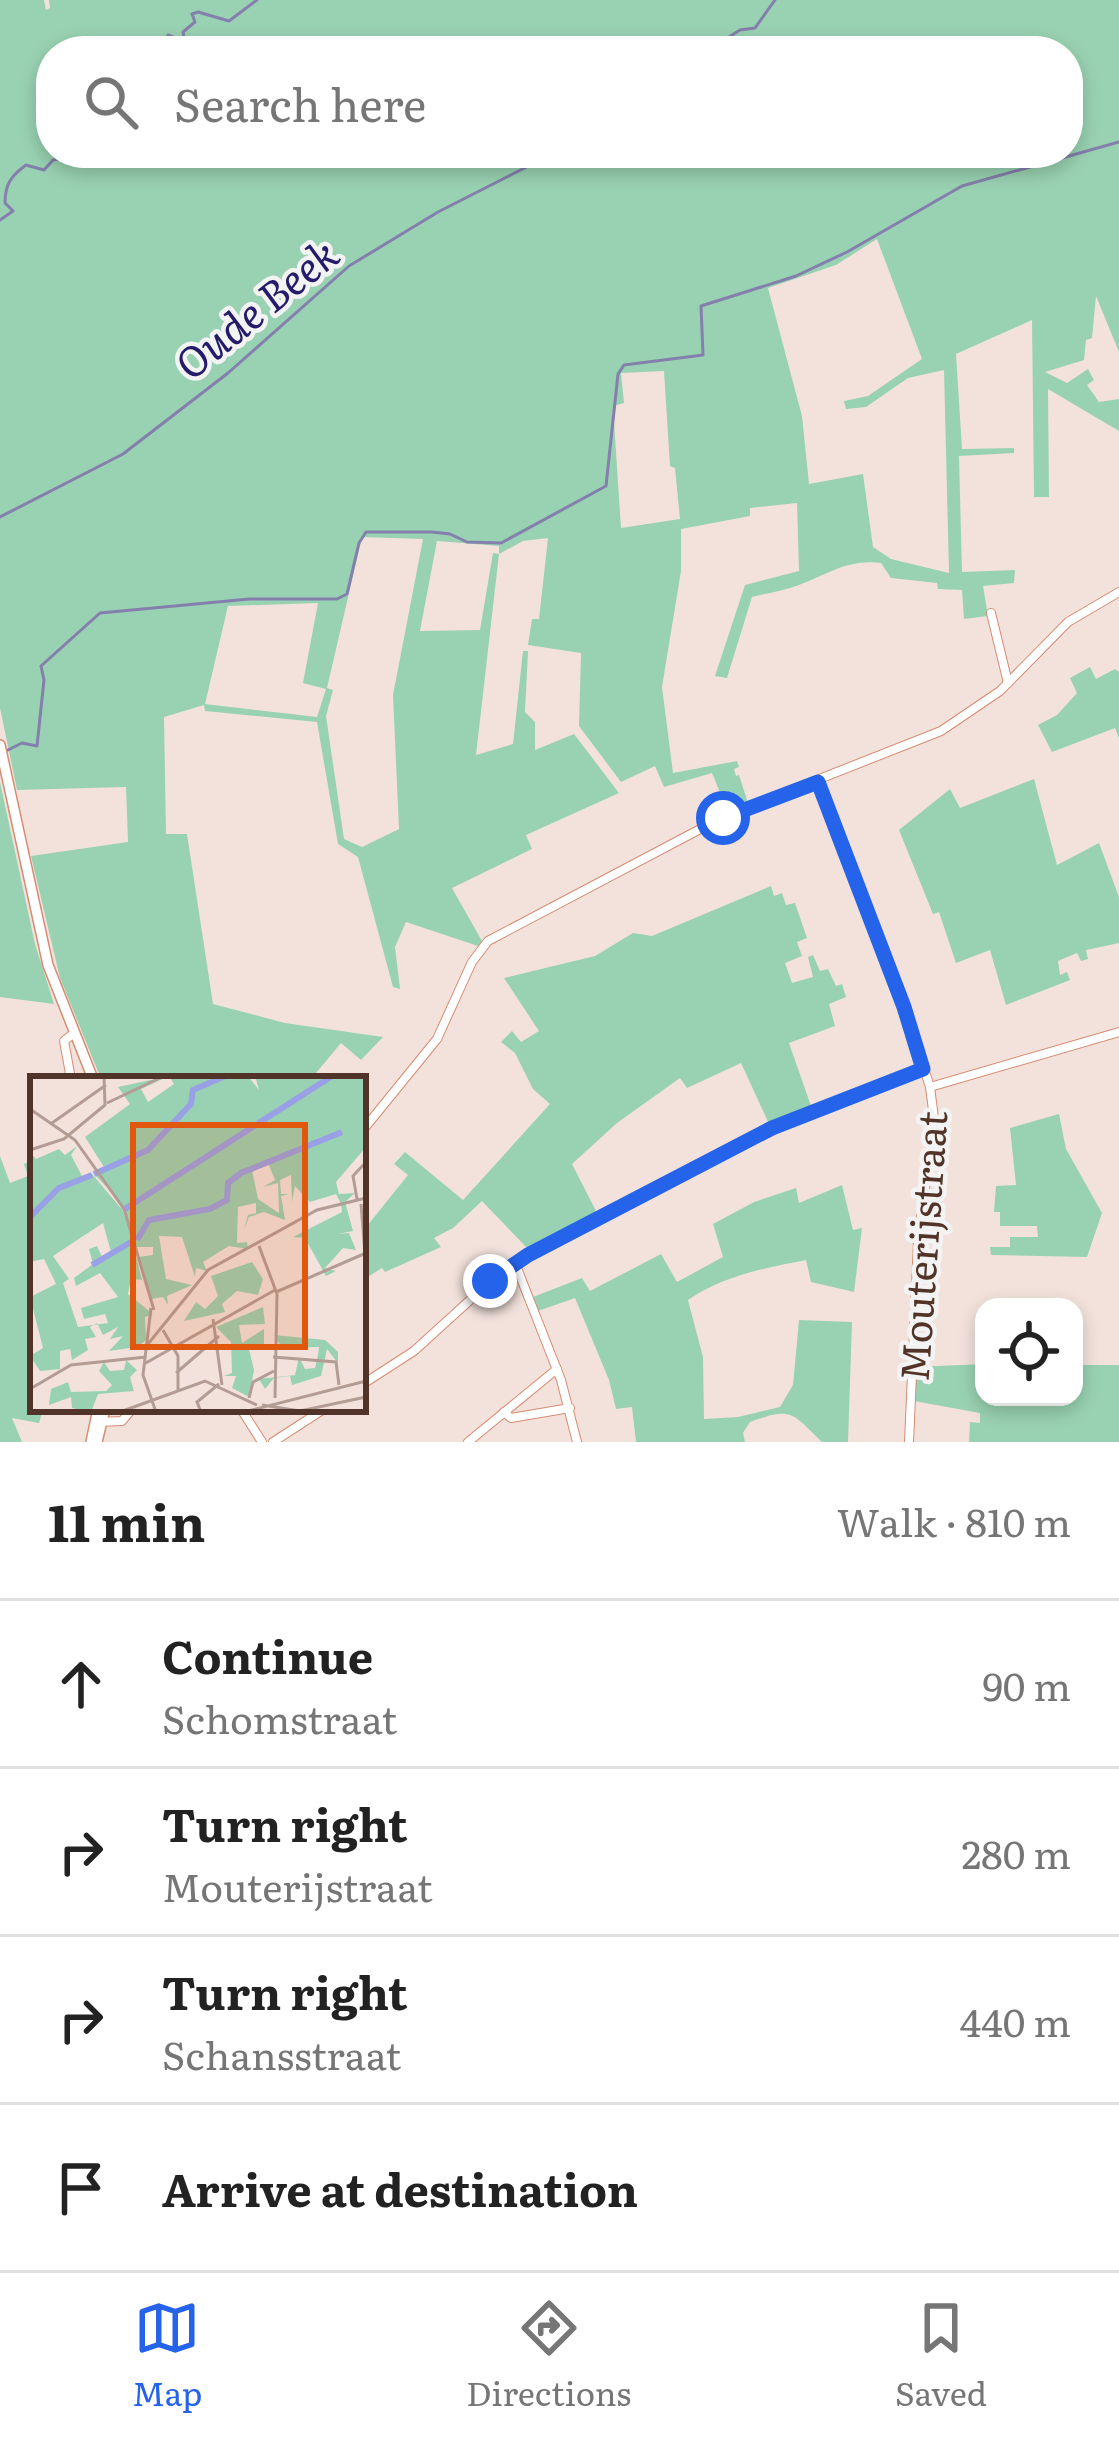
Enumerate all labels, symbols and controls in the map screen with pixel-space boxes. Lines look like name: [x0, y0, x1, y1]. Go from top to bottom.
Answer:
search box: [36, 36, 1083, 168]
icon: search: [78, 69, 144, 135]
text: Search here: [174, 69, 426, 136]
water label: Oude Beek: [160, 222, 350, 392]
route start: [696, 791, 750, 845]
inset map: [30, 1076, 366, 1412]
street label: Mouterijstraat: [883, 1109, 959, 1383]
route end: [463, 1254, 517, 1308]
map controls: [975, 1298, 1083, 1406]
button: locate: [975, 1298, 1083, 1406]
text: 11 min: [48, 1482, 205, 1558]
text: Walk · 810 m: [837, 1491, 1071, 1549]
text: Continue: [162, 1621, 373, 1688]
icon: ahead: [48, 1651, 114, 1717]
text: 90 m: [982, 1655, 1071, 1713]
text: Schomstraat: [162, 1688, 397, 1746]
text: Turn right: [162, 1789, 408, 1856]
icon: right: [48, 1819, 114, 1885]
text: 280 m: [962, 1823, 1071, 1881]
text: Mouterijstraat: [162, 1856, 433, 1914]
text: Turn right: [162, 1957, 408, 2024]
icon: right: [48, 1987, 114, 2053]
text: 440 m: [960, 1991, 1071, 2049]
text: Schansstraat: [162, 2024, 401, 2082]
text: Arrive at destination: [162, 2154, 638, 2221]
icon: arrive: [48, 2155, 114, 2221]
tab: Map: [132, 2295, 202, 2416]
tab: Directions: [466, 2295, 631, 2416]
tab: Saved: [895, 2295, 987, 2416]

